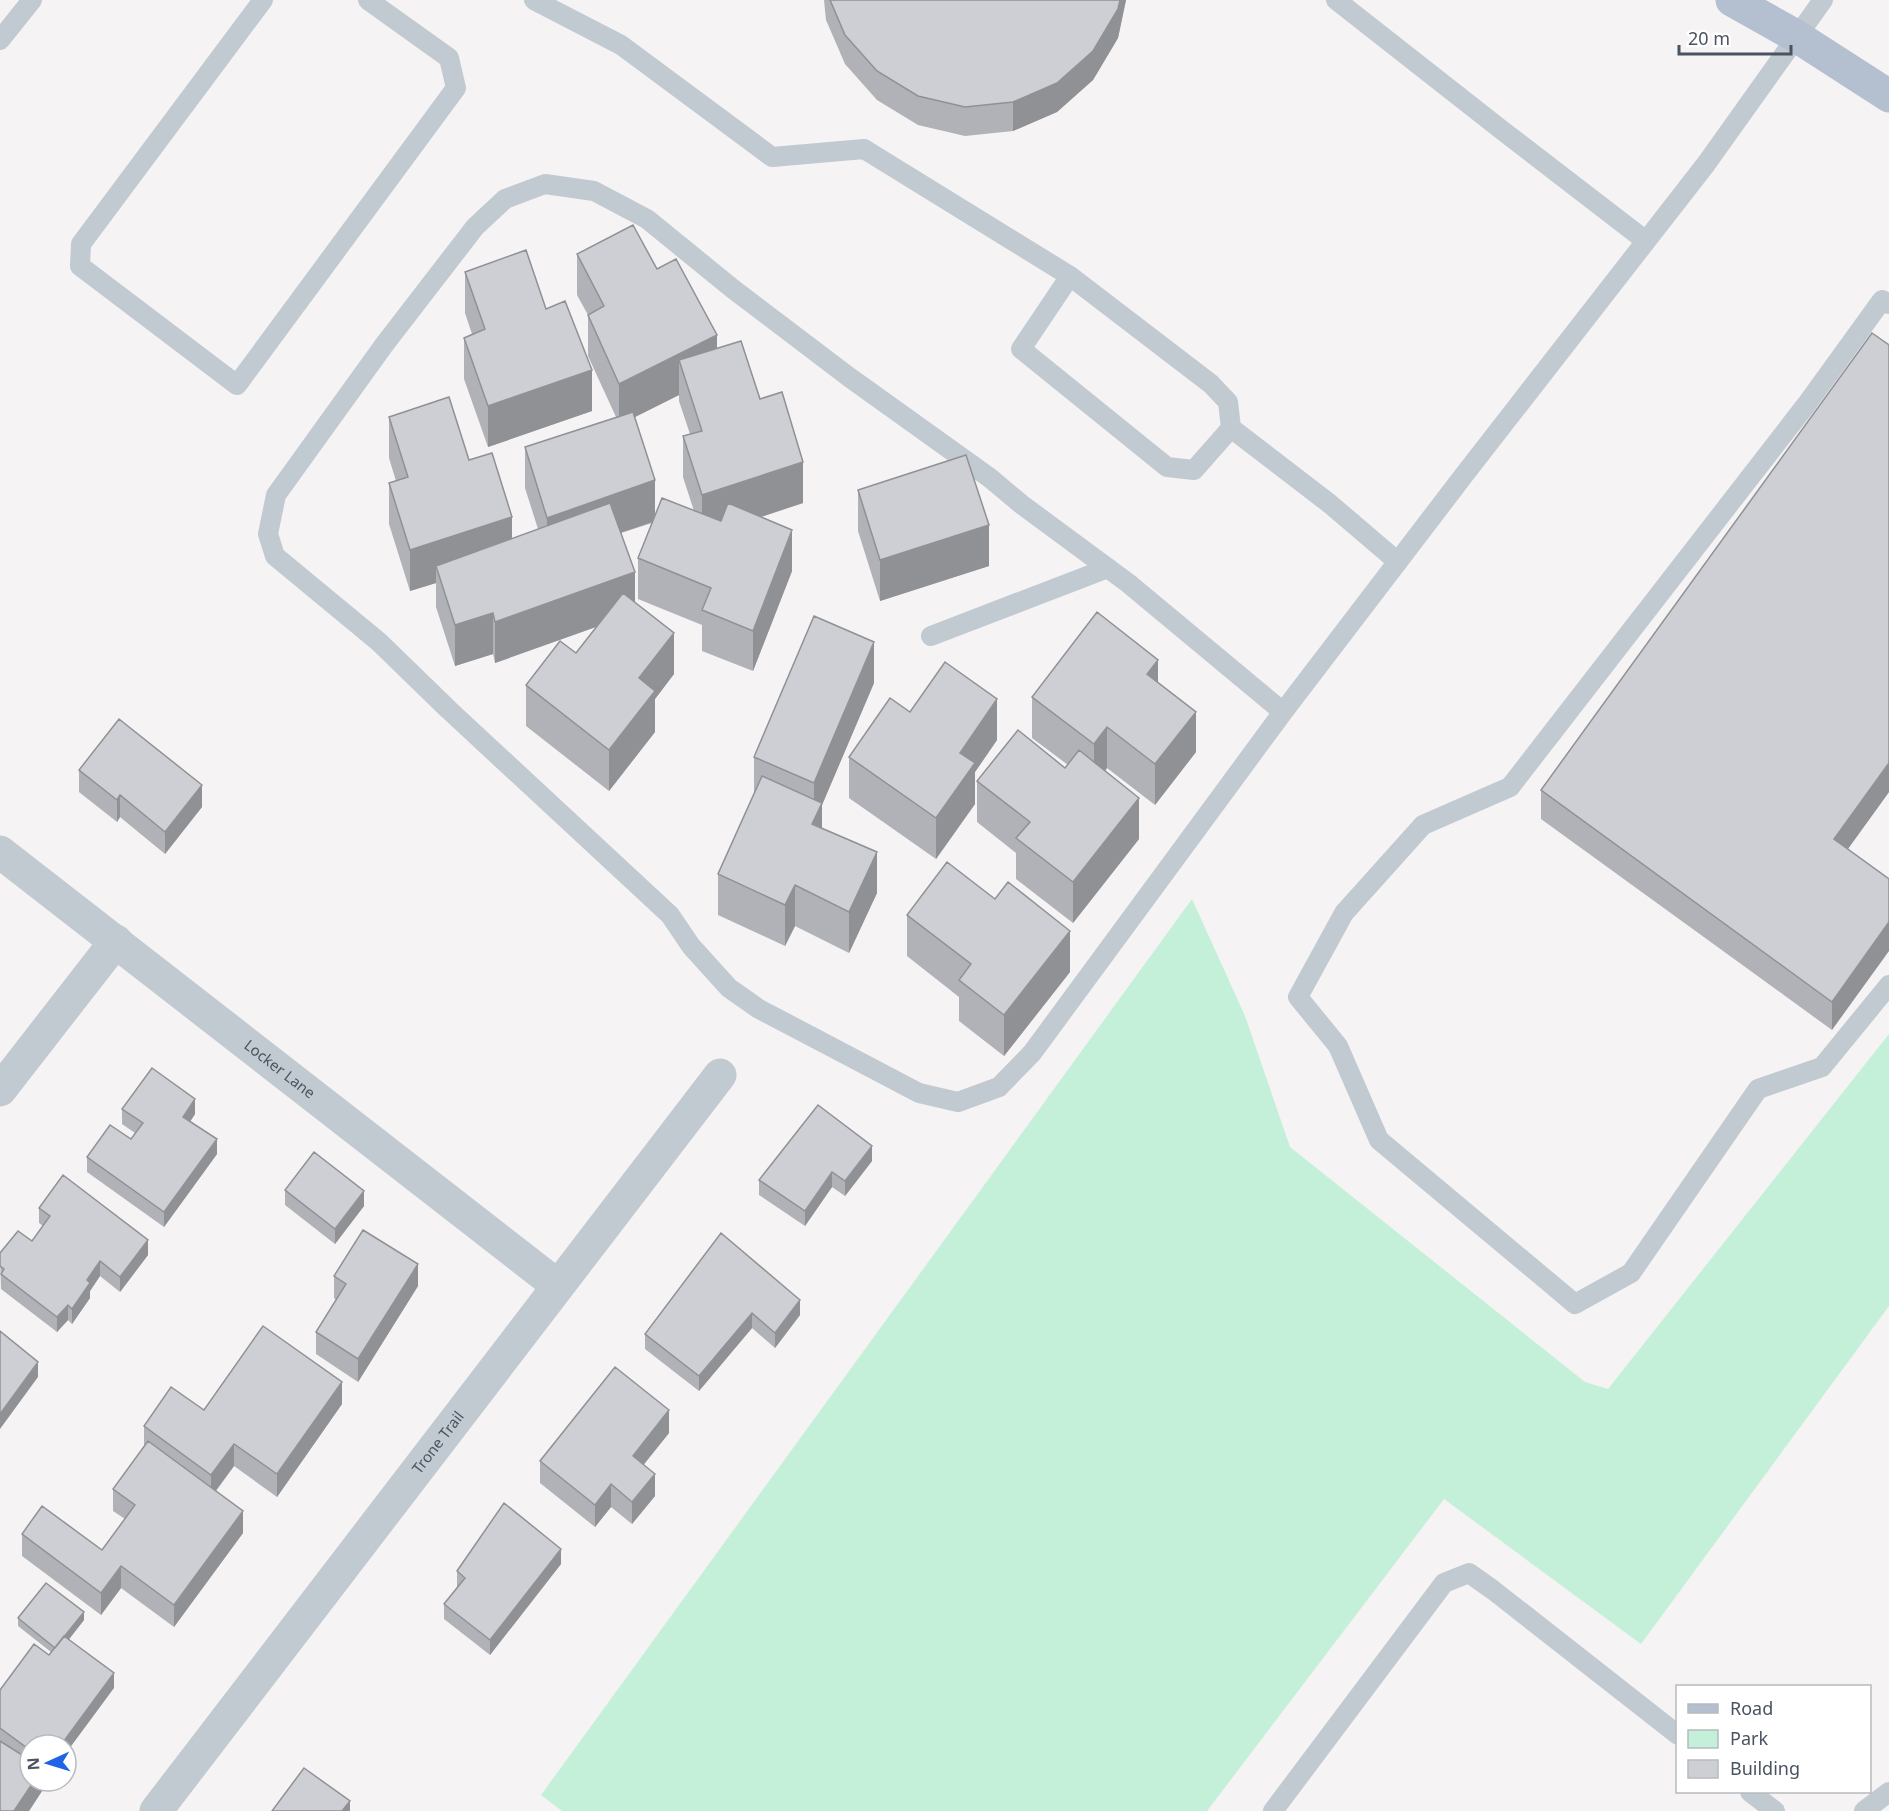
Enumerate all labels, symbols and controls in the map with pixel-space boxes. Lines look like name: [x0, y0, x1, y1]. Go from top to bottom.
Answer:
scale bar: [1679, 18, 1792, 56]
text: 20 m: [1688, 26, 1730, 50]
street label: Locker Lane: [240, 1035, 320, 1102]
street label: Trone Trail: [407, 1407, 468, 1478]
legend: [1676, 1685, 1871, 1793]
text: Road: [1730, 1696, 1773, 1720]
text: Park: [1730, 1726, 1768, 1750]
north arrow: [18, 1733, 78, 1793]
text: Building: [1730, 1756, 1800, 1780]
text: N: [22, 1757, 44, 1771]

